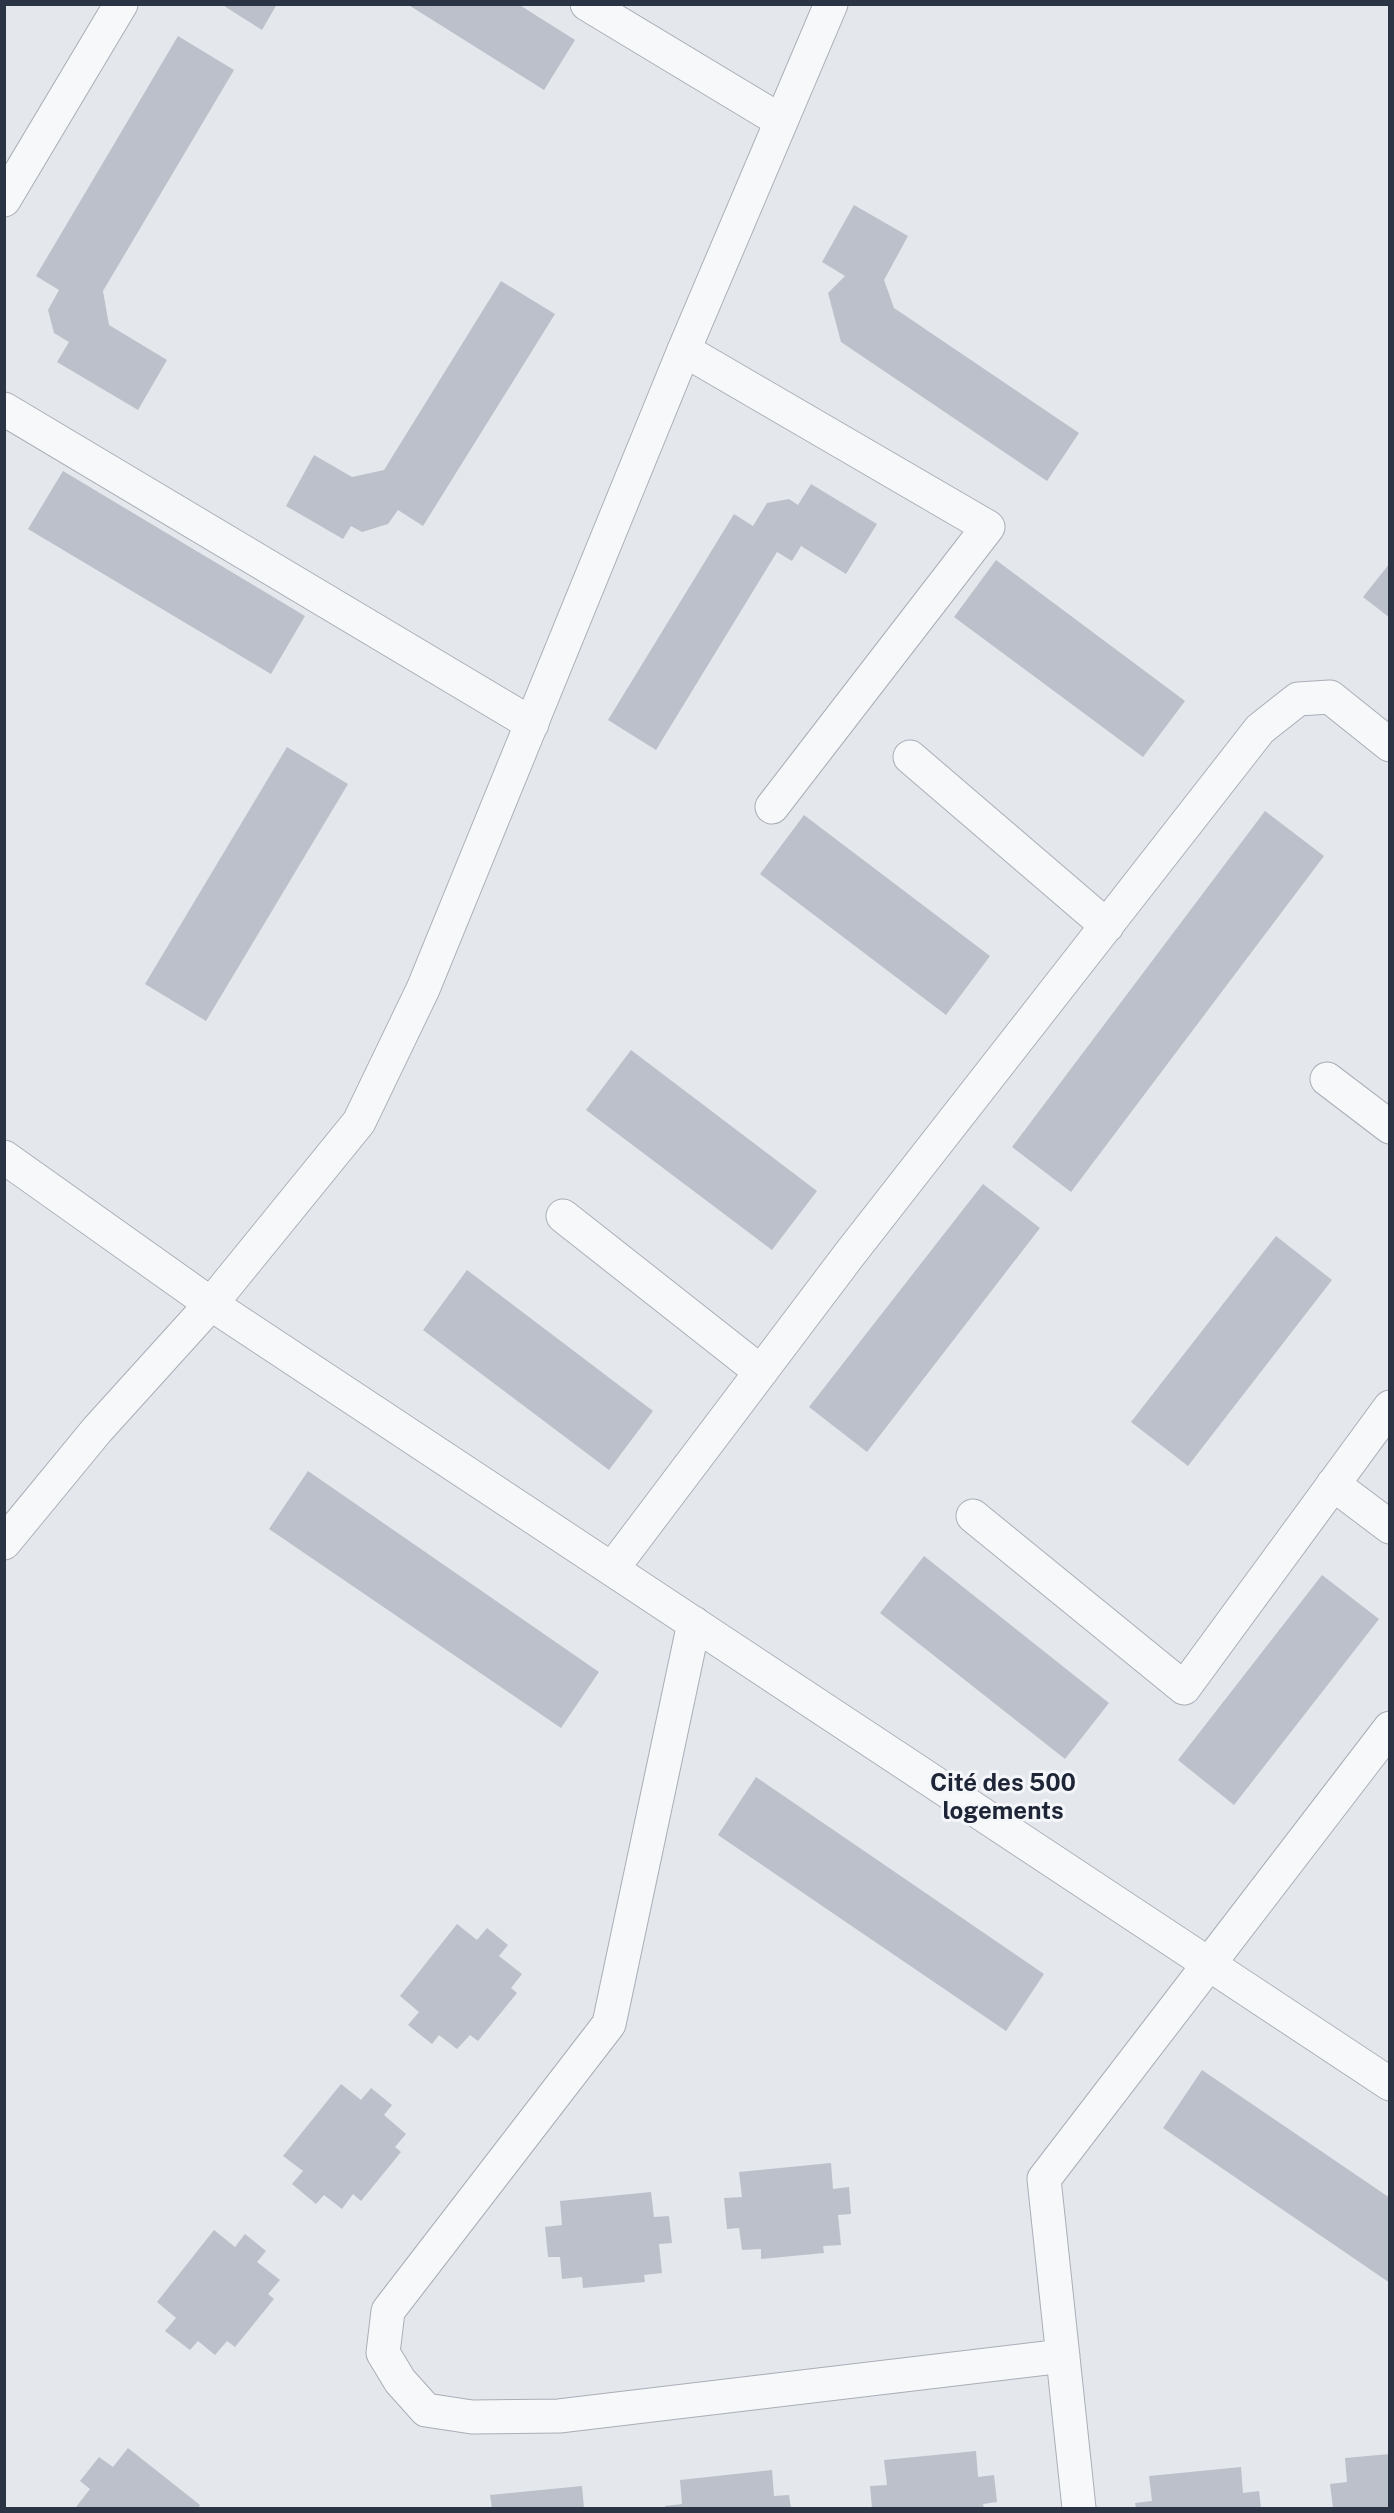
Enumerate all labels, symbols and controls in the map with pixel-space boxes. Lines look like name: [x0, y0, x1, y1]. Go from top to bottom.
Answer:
district label: Cité des 500 logements: [930, 1770, 1076, 1826]

